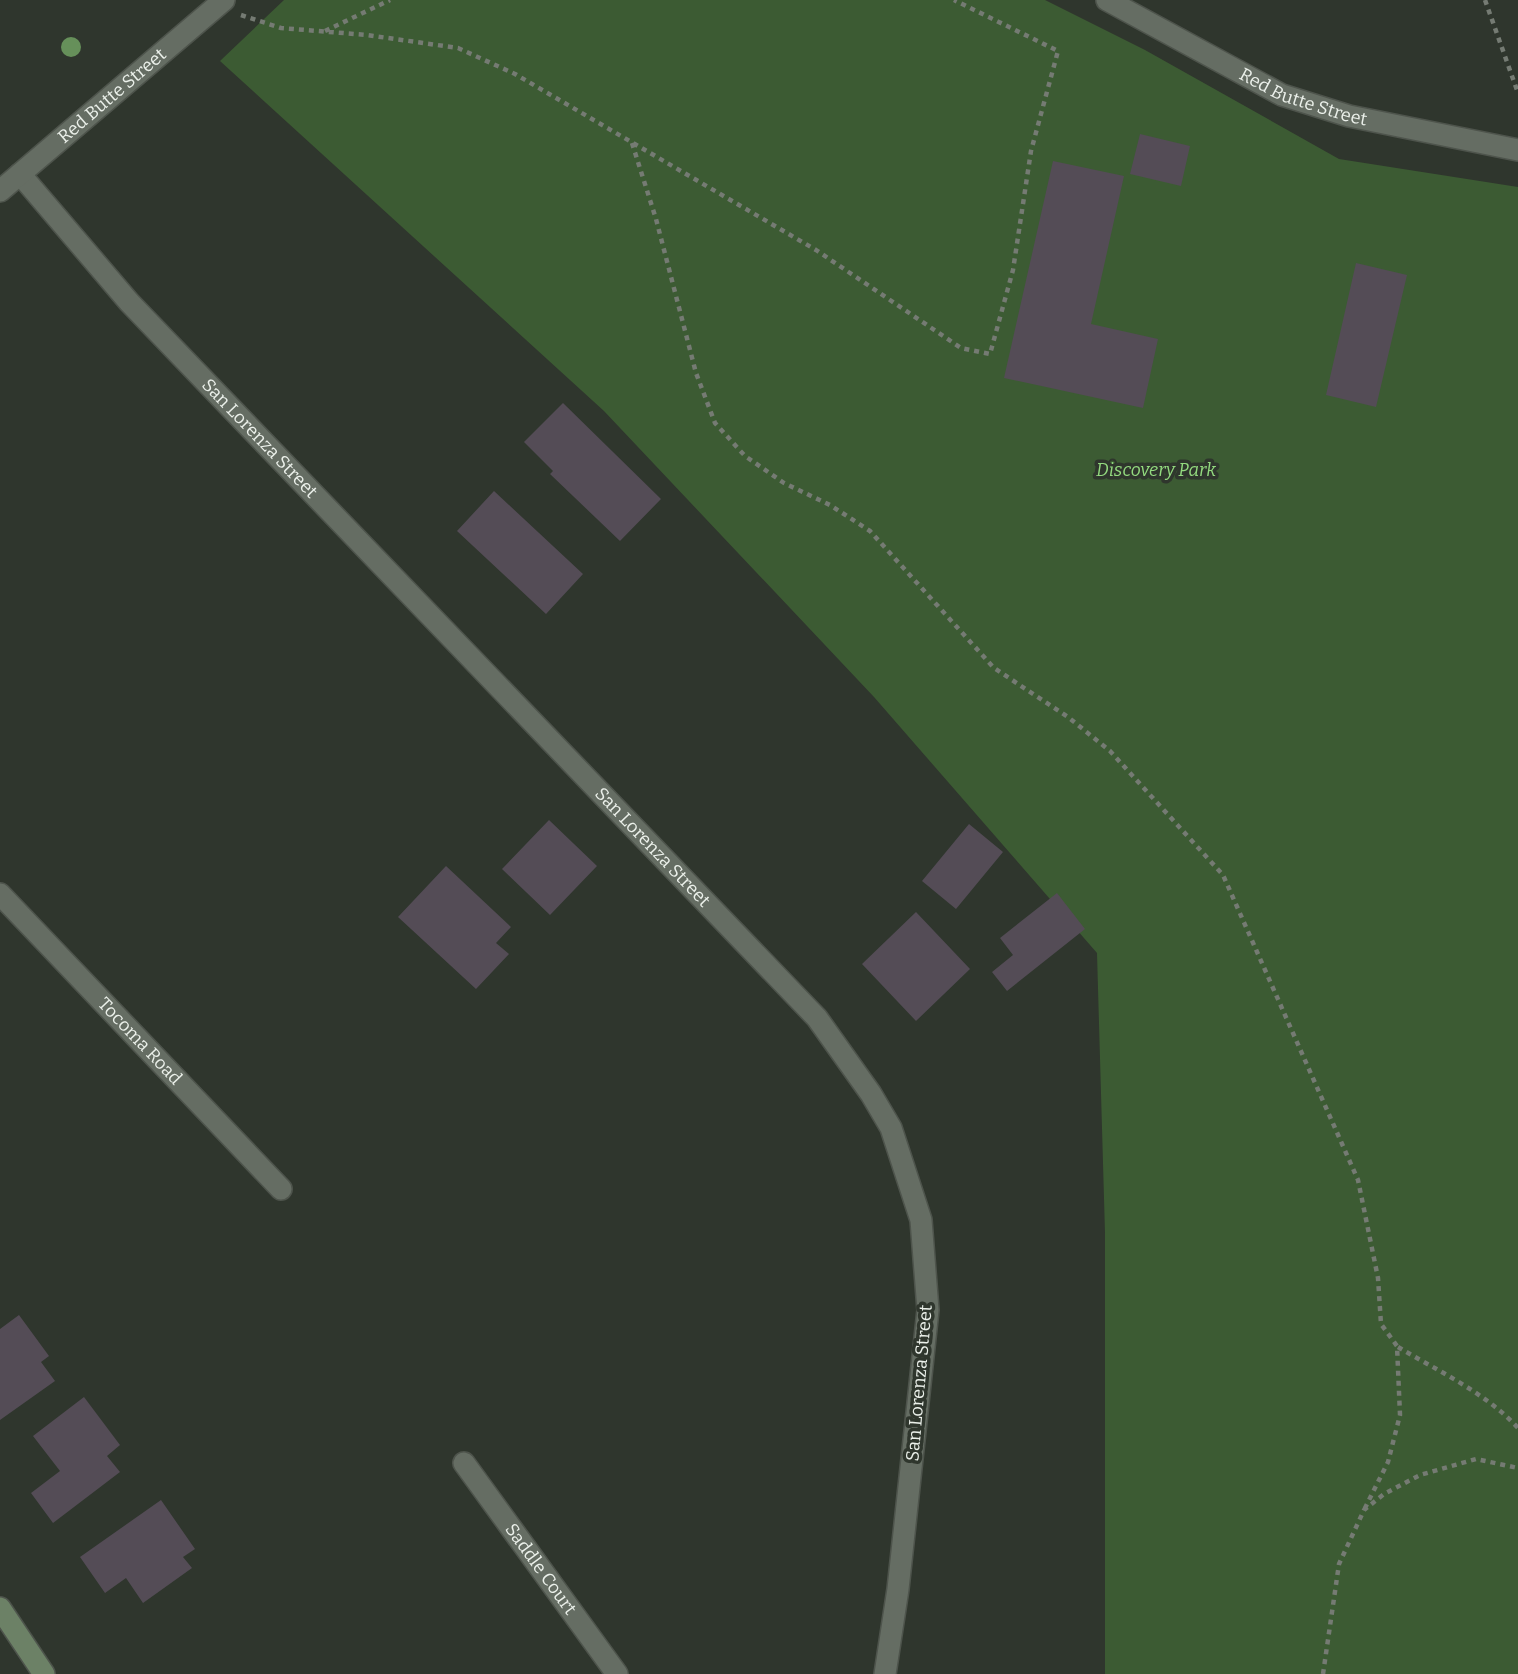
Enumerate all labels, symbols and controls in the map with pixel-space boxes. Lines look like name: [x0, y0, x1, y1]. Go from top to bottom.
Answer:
street label: Red Butte Street: [53, 43, 171, 148]
street label: Red Butte Street: [1236, 63, 1370, 130]
street label: San Lorenza Street: [197, 374, 323, 503]
park label: Discovery Park: [1096, 459, 1216, 481]
street label: San Lorenza Street: [590, 783, 715, 912]
street label: Tocoma Road: [93, 993, 187, 1089]
street label: San Lorenza Street: [901, 1303, 937, 1462]
street label: Saddle Court: [500, 1519, 582, 1619]

